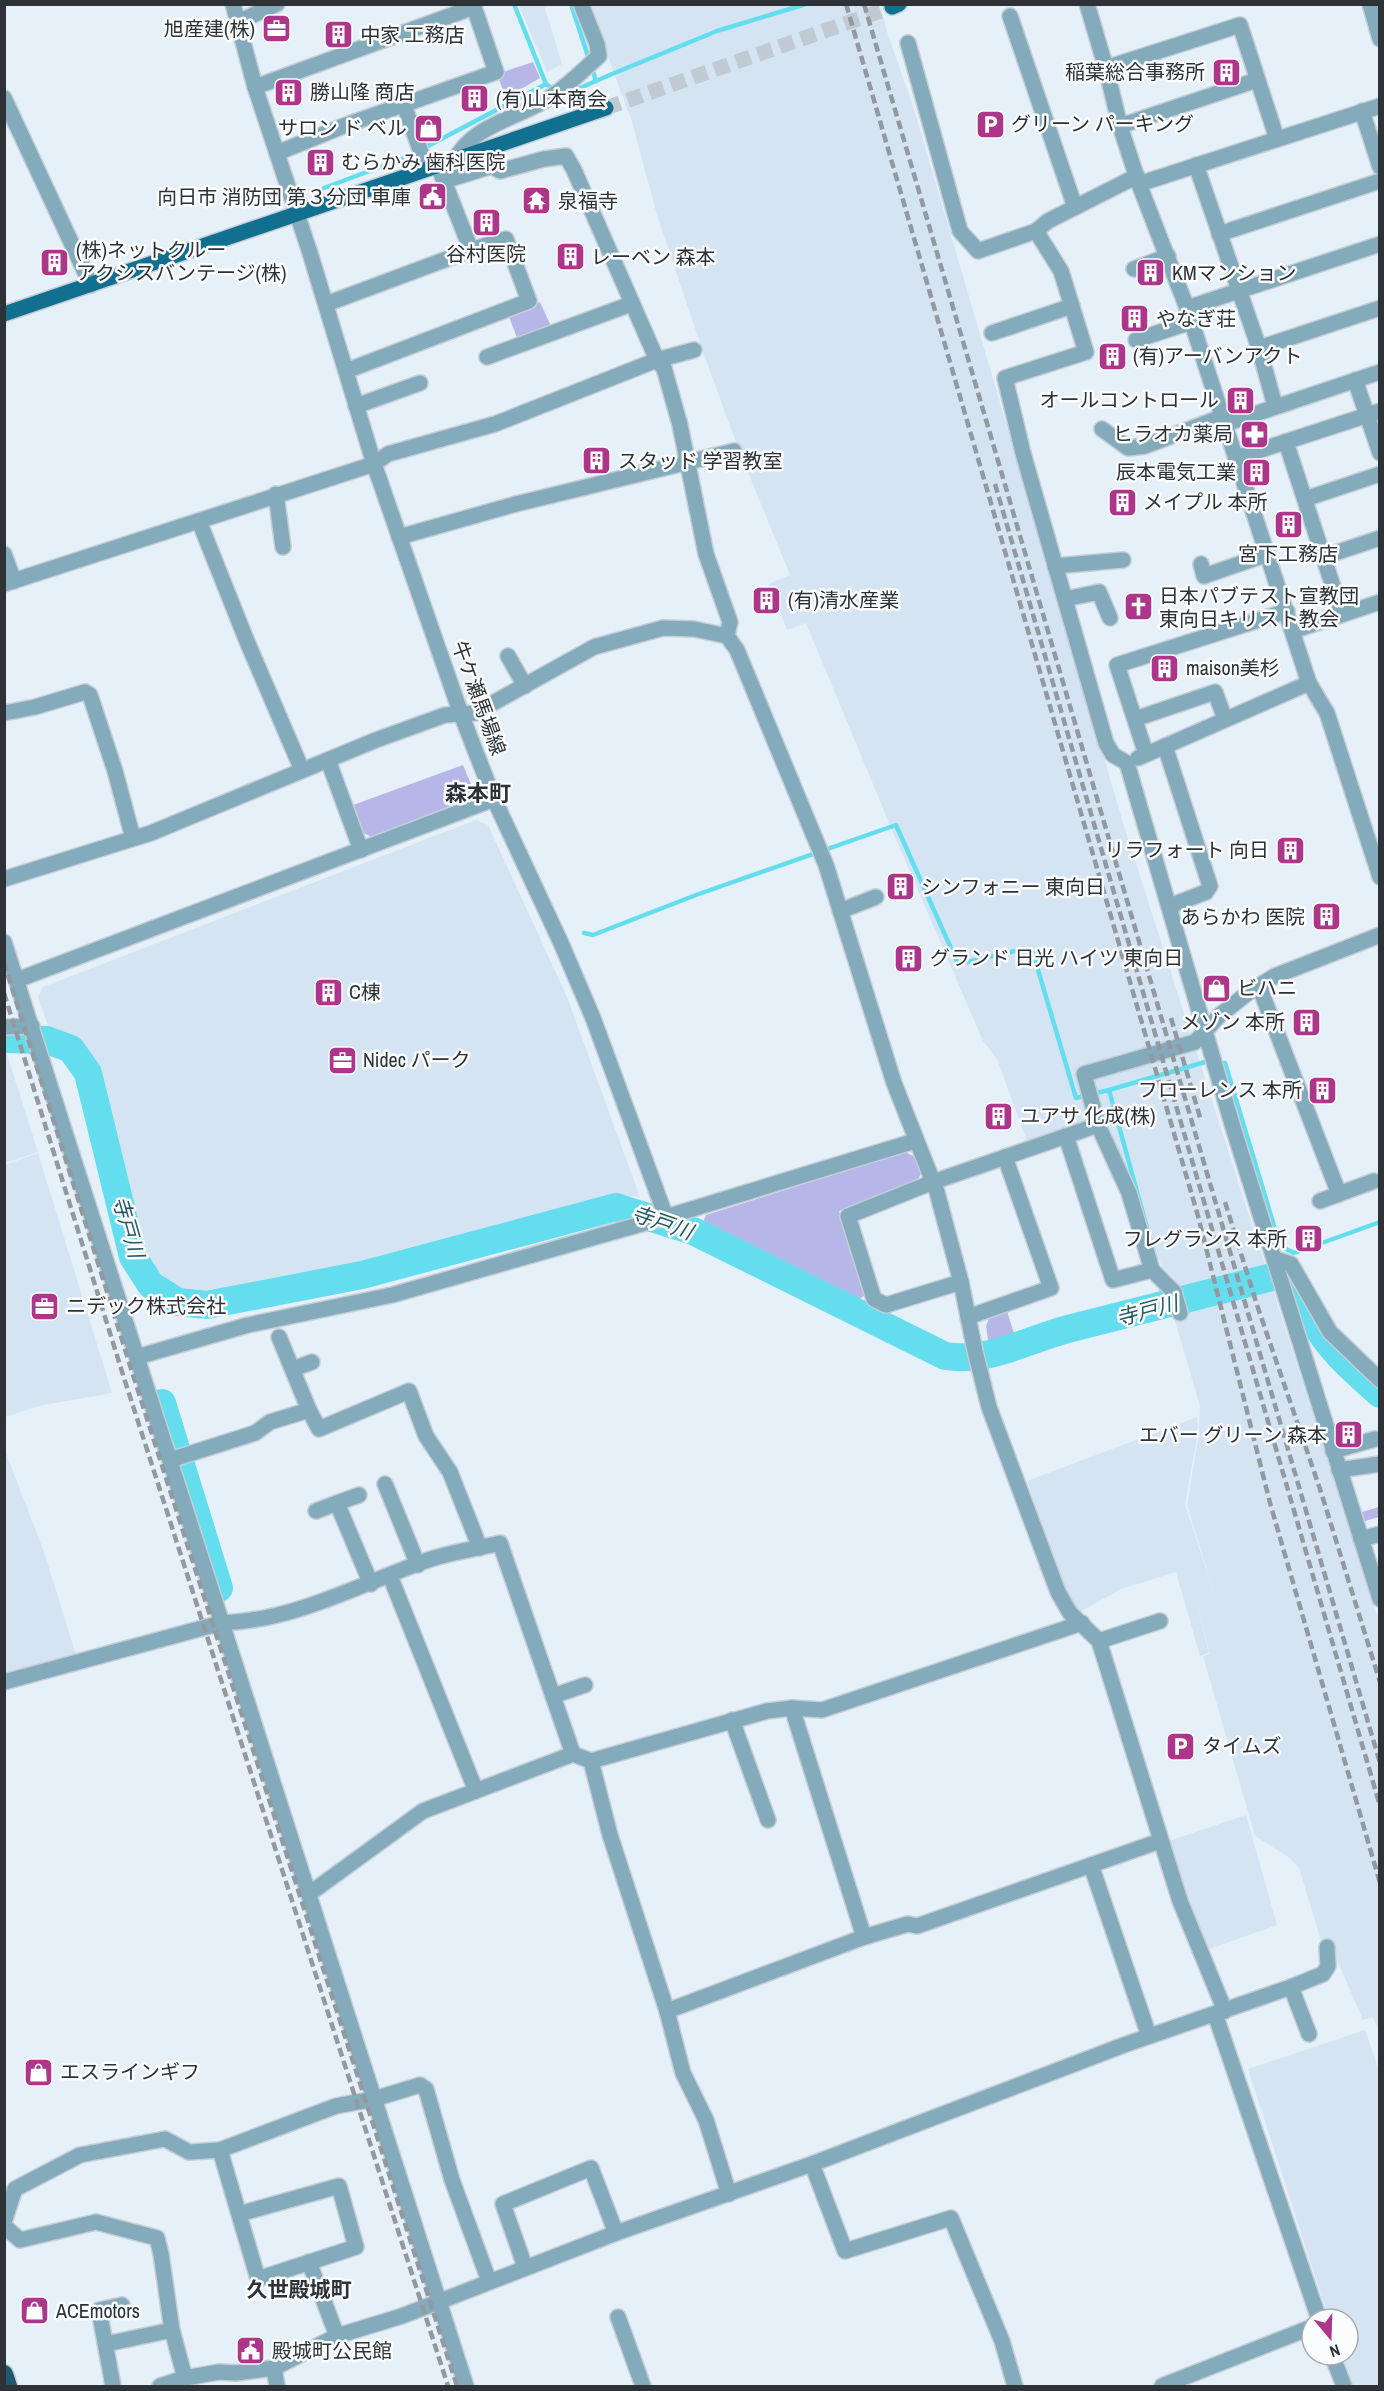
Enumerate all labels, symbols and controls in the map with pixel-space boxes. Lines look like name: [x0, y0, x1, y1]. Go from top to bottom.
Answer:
office icon: 旭産建(株): [260, 13, 292, 45]
place label: 旭産建(株): [164, 15, 255, 42]
building icon: 中家 工務店: [323, 19, 355, 51]
place label: 中家 工務店: [360, 21, 465, 48]
building icon: 稲葉総合事務所: [1210, 56, 1242, 88]
place label: 稲葉総合事務所: [1065, 58, 1205, 85]
building icon: 勝山隆 商店: [273, 76, 305, 108]
place label: 勝山隆 商店: [310, 78, 415, 105]
building icon: (有)山本商会: [459, 83, 491, 115]
place label: (有)山本商会: [496, 85, 607, 112]
parking icon: グリーン パーキング: [974, 108, 1006, 140]
place label: グリーン パーキング: [1011, 110, 1194, 137]
shop icon: サロン ド ベル: [412, 112, 444, 144]
place label: サロン ド ベル: [278, 114, 407, 141]
building icon: むらかみ 歯科医院: [304, 146, 336, 178]
place label: むらかみ 歯科医院: [341, 148, 506, 175]
public building icon: 向日市 消防団 第３分団 車庫: [416, 181, 448, 213]
place label: 向日市 消防団 第３分団 車庫: [157, 183, 411, 210]
temple icon: 泉福寺: [521, 185, 553, 217]
place label: 泉福寺: [558, 187, 618, 214]
building icon: 谷村医院: [470, 207, 502, 239]
place label: (株)ネットクルー アクシスバンテージ(株): [76, 236, 287, 286]
place label: 谷村医院: [446, 240, 526, 267]
building icon: レーベン 森本: [554, 241, 586, 273]
place label: レーベン 森本: [591, 243, 716, 270]
building icon: (株)ネットクルー アクシスバンテージ(株): [39, 246, 71, 278]
building icon: KMマンション: [1135, 257, 1167, 289]
place label: KMマンション: [1172, 259, 1297, 286]
building icon: やなぎ荘: [1119, 303, 1151, 335]
place label: やなぎ荘: [1156, 305, 1236, 332]
building icon: (有)アーバンアクト: [1096, 340, 1128, 372]
place label: (有)アーバンアクト: [1133, 342, 1303, 369]
building icon: オールコントロール: [1224, 384, 1256, 416]
place label: オールコントロール: [1039, 386, 1219, 413]
pharmacy icon: ヒラオカ薬局: [1238, 418, 1270, 450]
place label: ヒラオカ薬局: [1113, 420, 1233, 447]
building icon: スタッド 学習教室: [581, 445, 613, 477]
place label: スタッド 学習教室: [618, 447, 783, 474]
building icon: 辰本電気工業: [1241, 456, 1273, 488]
place label: 辰本電気工業: [1116, 458, 1236, 485]
building icon: メイプル 本所: [1106, 486, 1138, 518]
place label: メイプル 本所: [1143, 488, 1268, 515]
building icon: 宮下工務店: [1272, 508, 1304, 540]
place label: 宮下工務店: [1238, 540, 1338, 567]
place label: 日本パブテスト宣教団 東向日キリスト教会: [1159, 582, 1359, 632]
building icon: (有)清水産業: [751, 584, 783, 616]
place label: (有)清水産業: [788, 586, 899, 613]
church icon: 日本パブテスト宣教団 東向日キリスト教会: [1122, 591, 1154, 623]
street label: 牛ケ瀬馬場線: [446, 637, 513, 759]
building icon: maison美杉: [1149, 652, 1181, 684]
place label: maison美杉: [1186, 654, 1280, 681]
district label: 森本町: [445, 778, 511, 808]
building icon: リラフォート 向日: [1274, 834, 1306, 866]
place label: リラフォート 向日: [1104, 836, 1269, 863]
building icon: シンフォニー 東向日: [884, 871, 916, 903]
place label: シンフォニー 東向日: [921, 873, 1105, 900]
building icon: あらかわ 医院: [1310, 901, 1342, 933]
place label: あらかわ 医院: [1180, 903, 1305, 930]
building icon: グランド 日光 ハイツ 東向日: [893, 942, 925, 974]
place label: グランド 日光 ハイツ 東向日: [930, 944, 1183, 971]
shop icon: ビハニ: [1200, 972, 1232, 1004]
place label: ビハニ: [1237, 974, 1297, 1001]
building icon: C棟: [312, 976, 344, 1008]
place label: C棟: [349, 978, 381, 1005]
building icon: メゾン 本所: [1290, 1006, 1322, 1038]
place label: メゾン 本所: [1180, 1008, 1285, 1035]
office icon: Nidec パーク: [326, 1044, 358, 1076]
place label: Nidec パーク: [363, 1046, 470, 1073]
building icon: フローレンス 本所: [1307, 1074, 1339, 1106]
place label: フローレンス 本所: [1138, 1076, 1302, 1103]
building icon: ユアサ 化成(株): [983, 1100, 1015, 1132]
place label: ユアサ 化成(株): [1020, 1102, 1155, 1129]
water label: 寺戸川: [106, 1193, 152, 1263]
water label: 寺戸川: [628, 1199, 699, 1247]
building icon: フレグランス 本所: [1292, 1223, 1324, 1255]
place label: フレグランス 本所: [1123, 1225, 1287, 1252]
water label: 寺戸川: [1113, 1288, 1183, 1333]
office icon: ニデック株式会社: [29, 1290, 61, 1322]
place label: ニデック株式会社: [66, 1292, 226, 1319]
building icon: エバー グリーン 森本: [1332, 1419, 1364, 1451]
place label: エバー グリーン 森本: [1139, 1421, 1327, 1448]
parking icon: タイムズ: [1165, 1730, 1197, 1762]
place label: タイムズ: [1202, 1732, 1282, 1759]
shop icon: エスラインギフ: [23, 2056, 55, 2088]
place label: エスラインギフ: [60, 2058, 200, 2085]
district label: 久世殿城町: [247, 2275, 352, 2304]
shop icon: ACEmotors: [19, 2295, 51, 2327]
place label: ACEmotors: [55, 2297, 140, 2324]
north arrow: [1300, 2307, 1360, 2367]
public building icon: 殿城町公民館: [235, 2335, 267, 2367]
place label: 殿城町公民館: [272, 2337, 392, 2364]
text: N: [1327, 2339, 1343, 2363]

